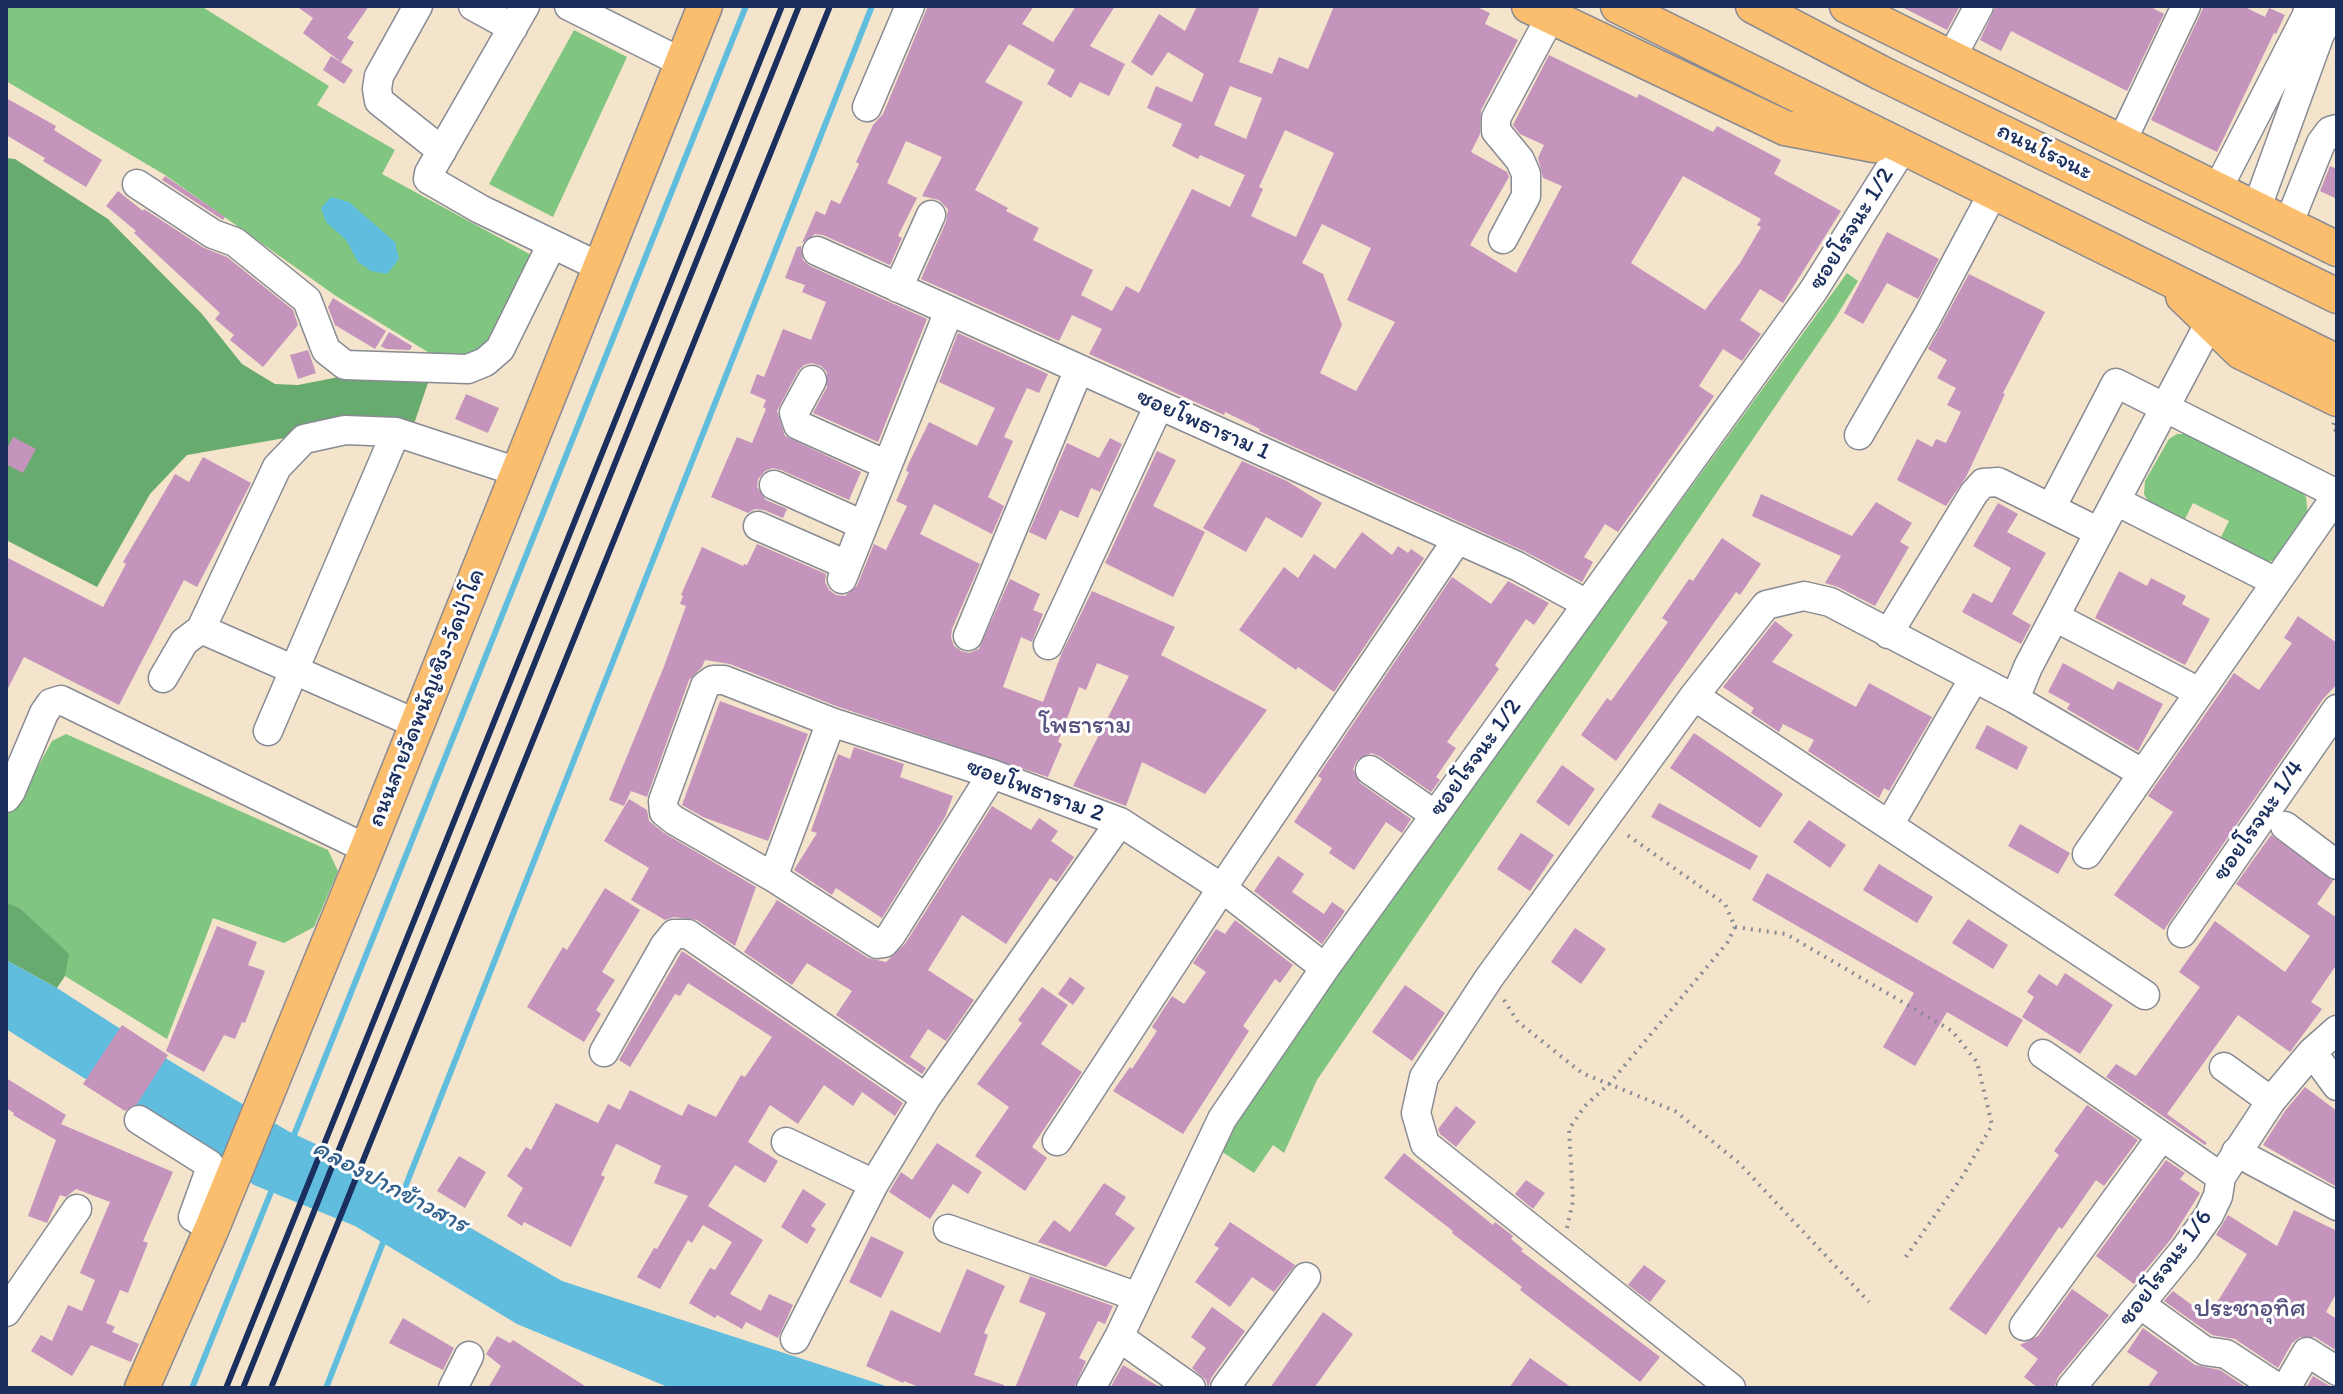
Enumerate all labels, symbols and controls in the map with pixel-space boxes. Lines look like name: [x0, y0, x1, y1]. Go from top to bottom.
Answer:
street label: ถนนโรจนะ: [1992, 117, 2096, 187]
street label: ซอยโรจนะ 1/2: [1803, 163, 1901, 295]
street label: ซอยโพธาราม 1: [1132, 383, 1274, 467]
street label: ถนนสายวัดพนัญเชิง-วัดป่าโค: [362, 565, 492, 831]
street label: ซอยโรจนะ 1/2: [1424, 694, 1528, 822]
district label: โพธาราม: [1039, 710, 1131, 742]
street label: ซอยโพธาราม 2: [962, 753, 1108, 829]
street label: ซอยโรจนะ 1/4: [2207, 755, 2311, 887]
water label: คลองปากข้าวสาร: [307, 1133, 473, 1241]
street label: ซอยโรจนะ 1/6: [2113, 1204, 2219, 1332]
district label: ประชาอุทิศ: [2194, 1293, 2306, 1325]

